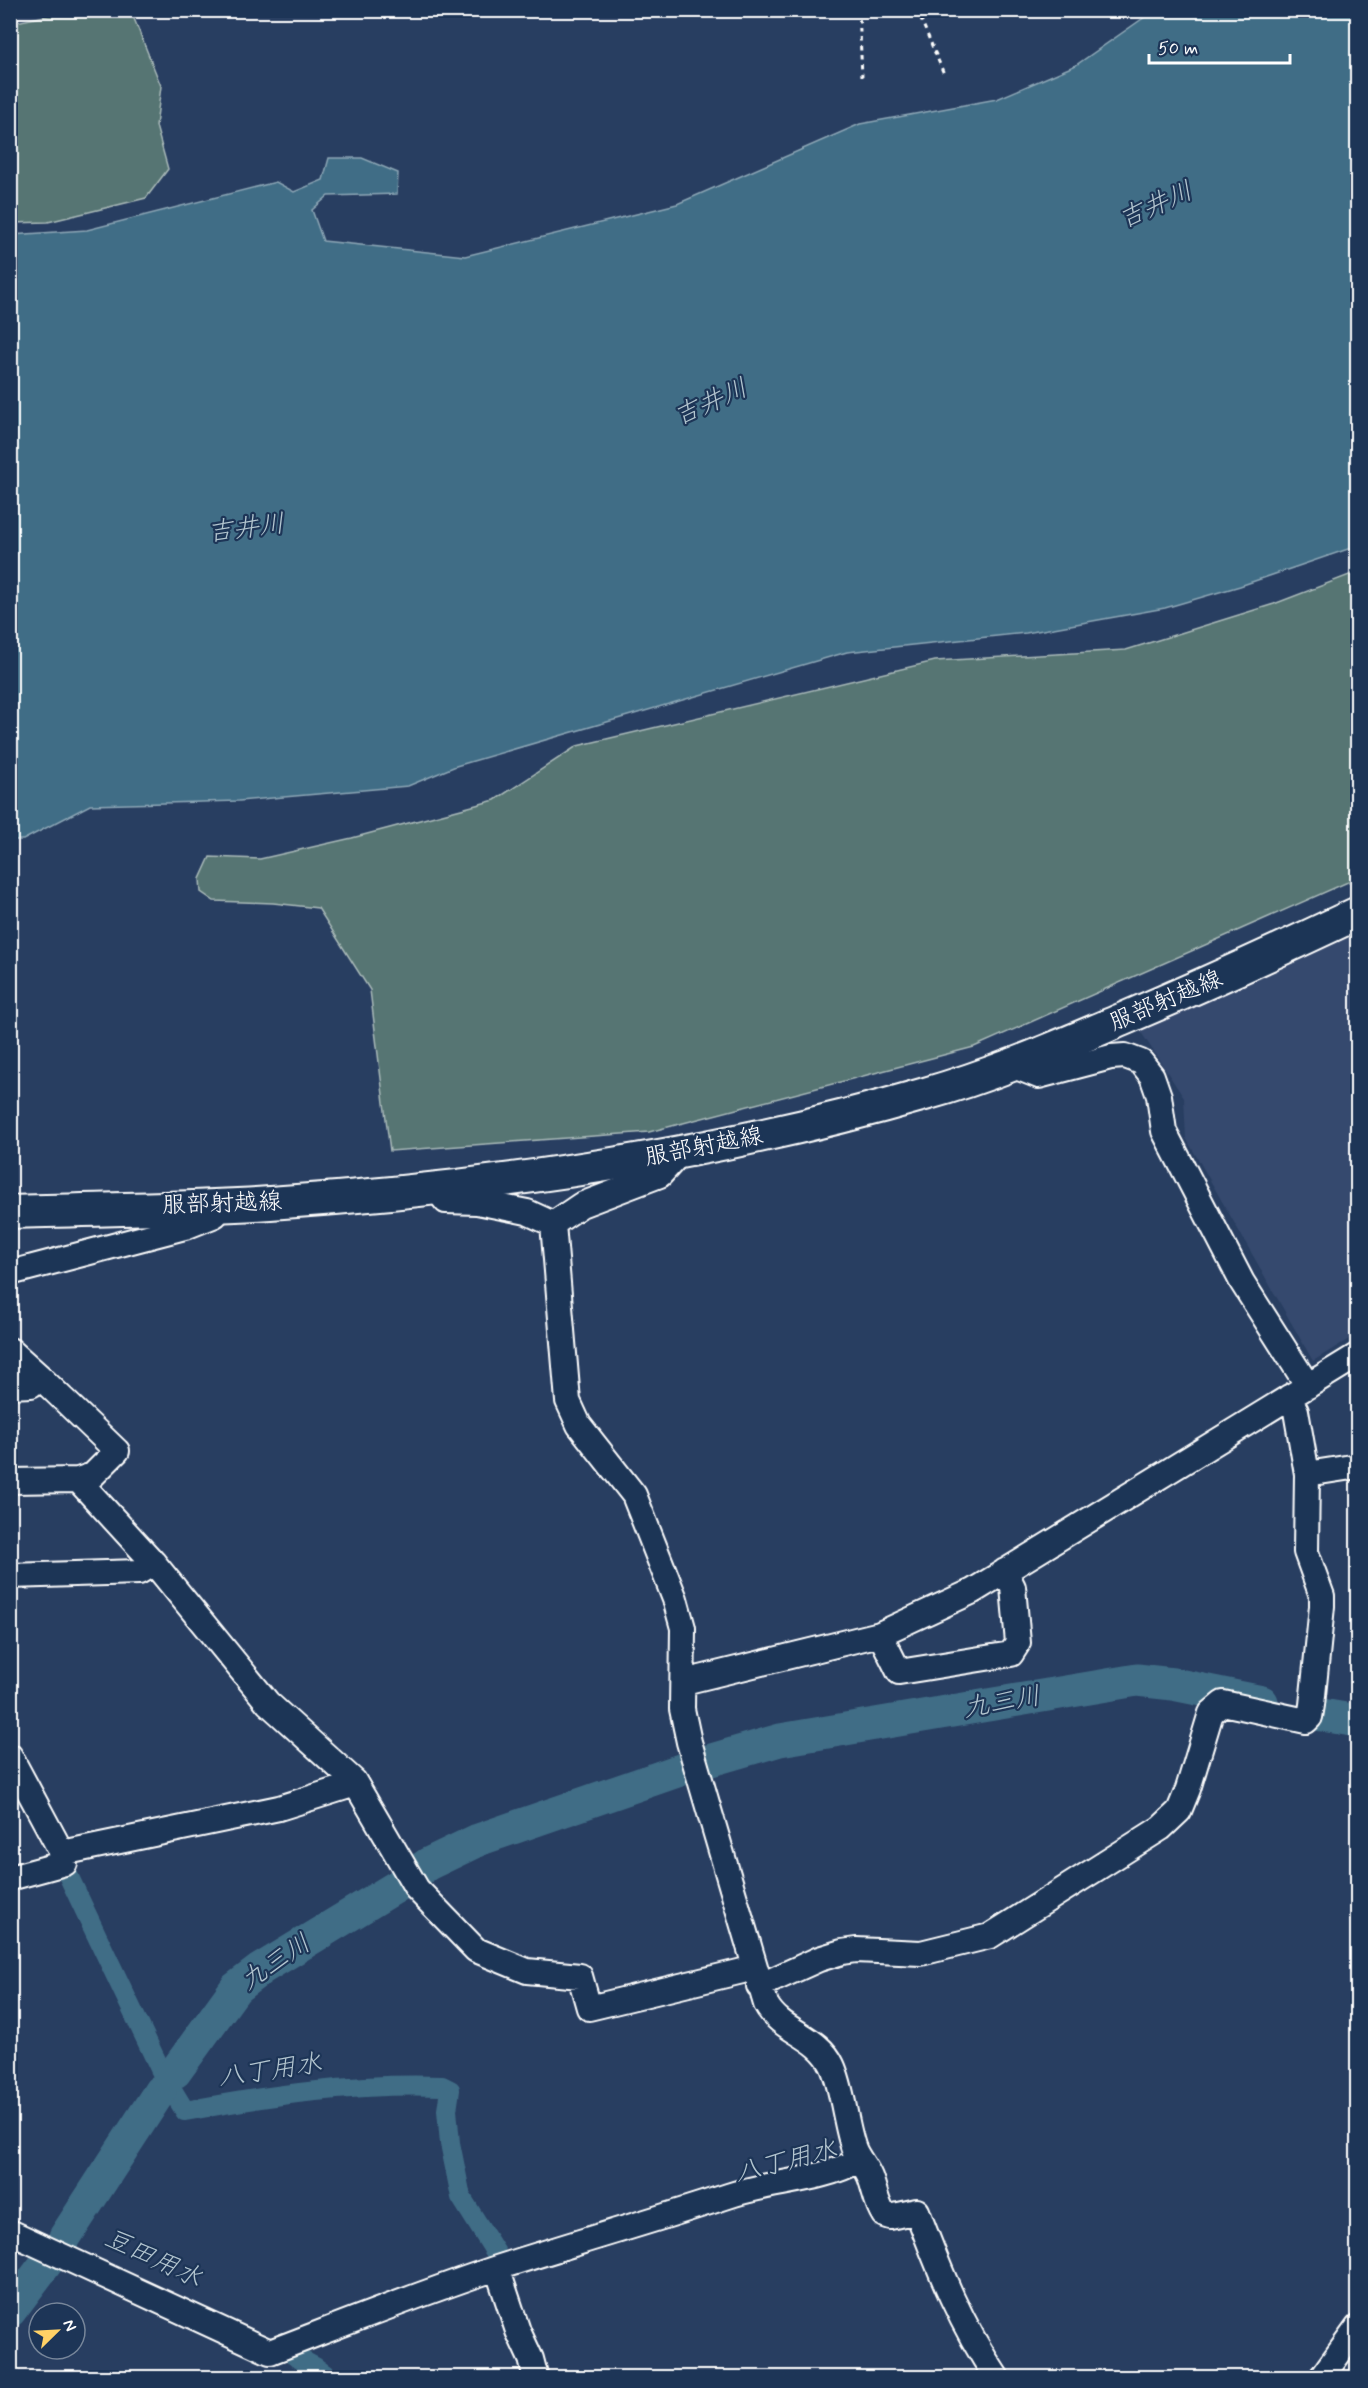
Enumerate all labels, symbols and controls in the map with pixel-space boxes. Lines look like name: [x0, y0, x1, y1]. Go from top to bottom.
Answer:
scale bar: [1149, 27, 1290, 65]
text: 50 m: [1158, 37, 1198, 61]
water label: 吉井川: [1113, 175, 1199, 237]
water label: 吉井川: [668, 372, 754, 434]
water label: 吉井川: [205, 507, 287, 551]
street label: 服部射越線: [1105, 963, 1227, 1039]
street label: 服部射越線: [642, 1120, 766, 1174]
street label: 服部射越線: [161, 1186, 283, 1222]
water label: 九三川: [961, 1679, 1043, 1727]
water label: 九三川: [234, 1927, 318, 1999]
water label: 八丁用水: [216, 2047, 324, 2095]
water label: 八丁用水: [731, 2133, 841, 2191]
water label: 豆田用水: [99, 2222, 207, 2296]
north arrow: [27, 2301, 87, 2361]
text: N: [58, 2316, 81, 2335]

